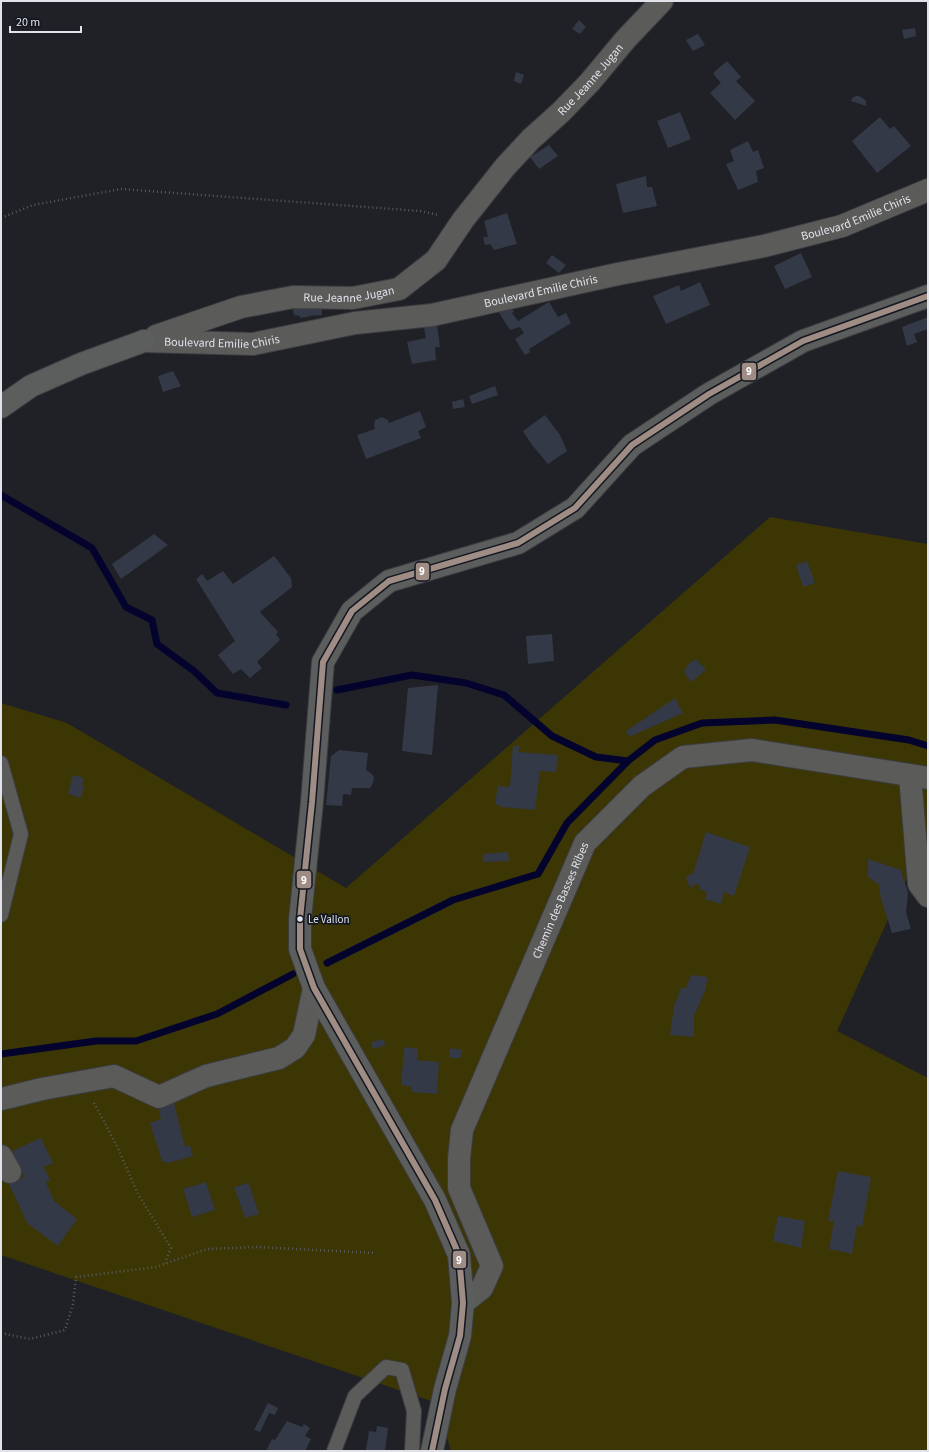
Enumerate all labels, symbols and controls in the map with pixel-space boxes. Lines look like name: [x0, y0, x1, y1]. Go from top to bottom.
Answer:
scale bar: [10, 8, 81, 34]
text: 20 m: [16, 14, 40, 31]
street label: Rue Jeanne Jugan: [554, 40, 628, 120]
street label: Boulevard Emilie Chiris: [799, 190, 913, 245]
street label: Boulevard Emilie Chiris: [482, 271, 599, 312]
street label: Rue Jeanne Jugan: [303, 282, 396, 307]
street label: Boulevard Emilie Chiris: [164, 331, 281, 353]
line badge: 9: [741, 362, 757, 381]
text: 9: [746, 364, 752, 379]
line badge: 9: [415, 562, 430, 581]
text: 9: [419, 564, 425, 579]
street label: Chemin des Basses Ribes: [528, 840, 593, 962]
line badge: 9: [296, 870, 312, 889]
text: 9: [301, 873, 307, 888]
place label: Le Vallon: [308, 912, 349, 927]
marker: Le Vallon: [295, 914, 305, 924]
line badge: 9: [452, 1250, 467, 1269]
text: 9: [456, 1253, 462, 1268]

